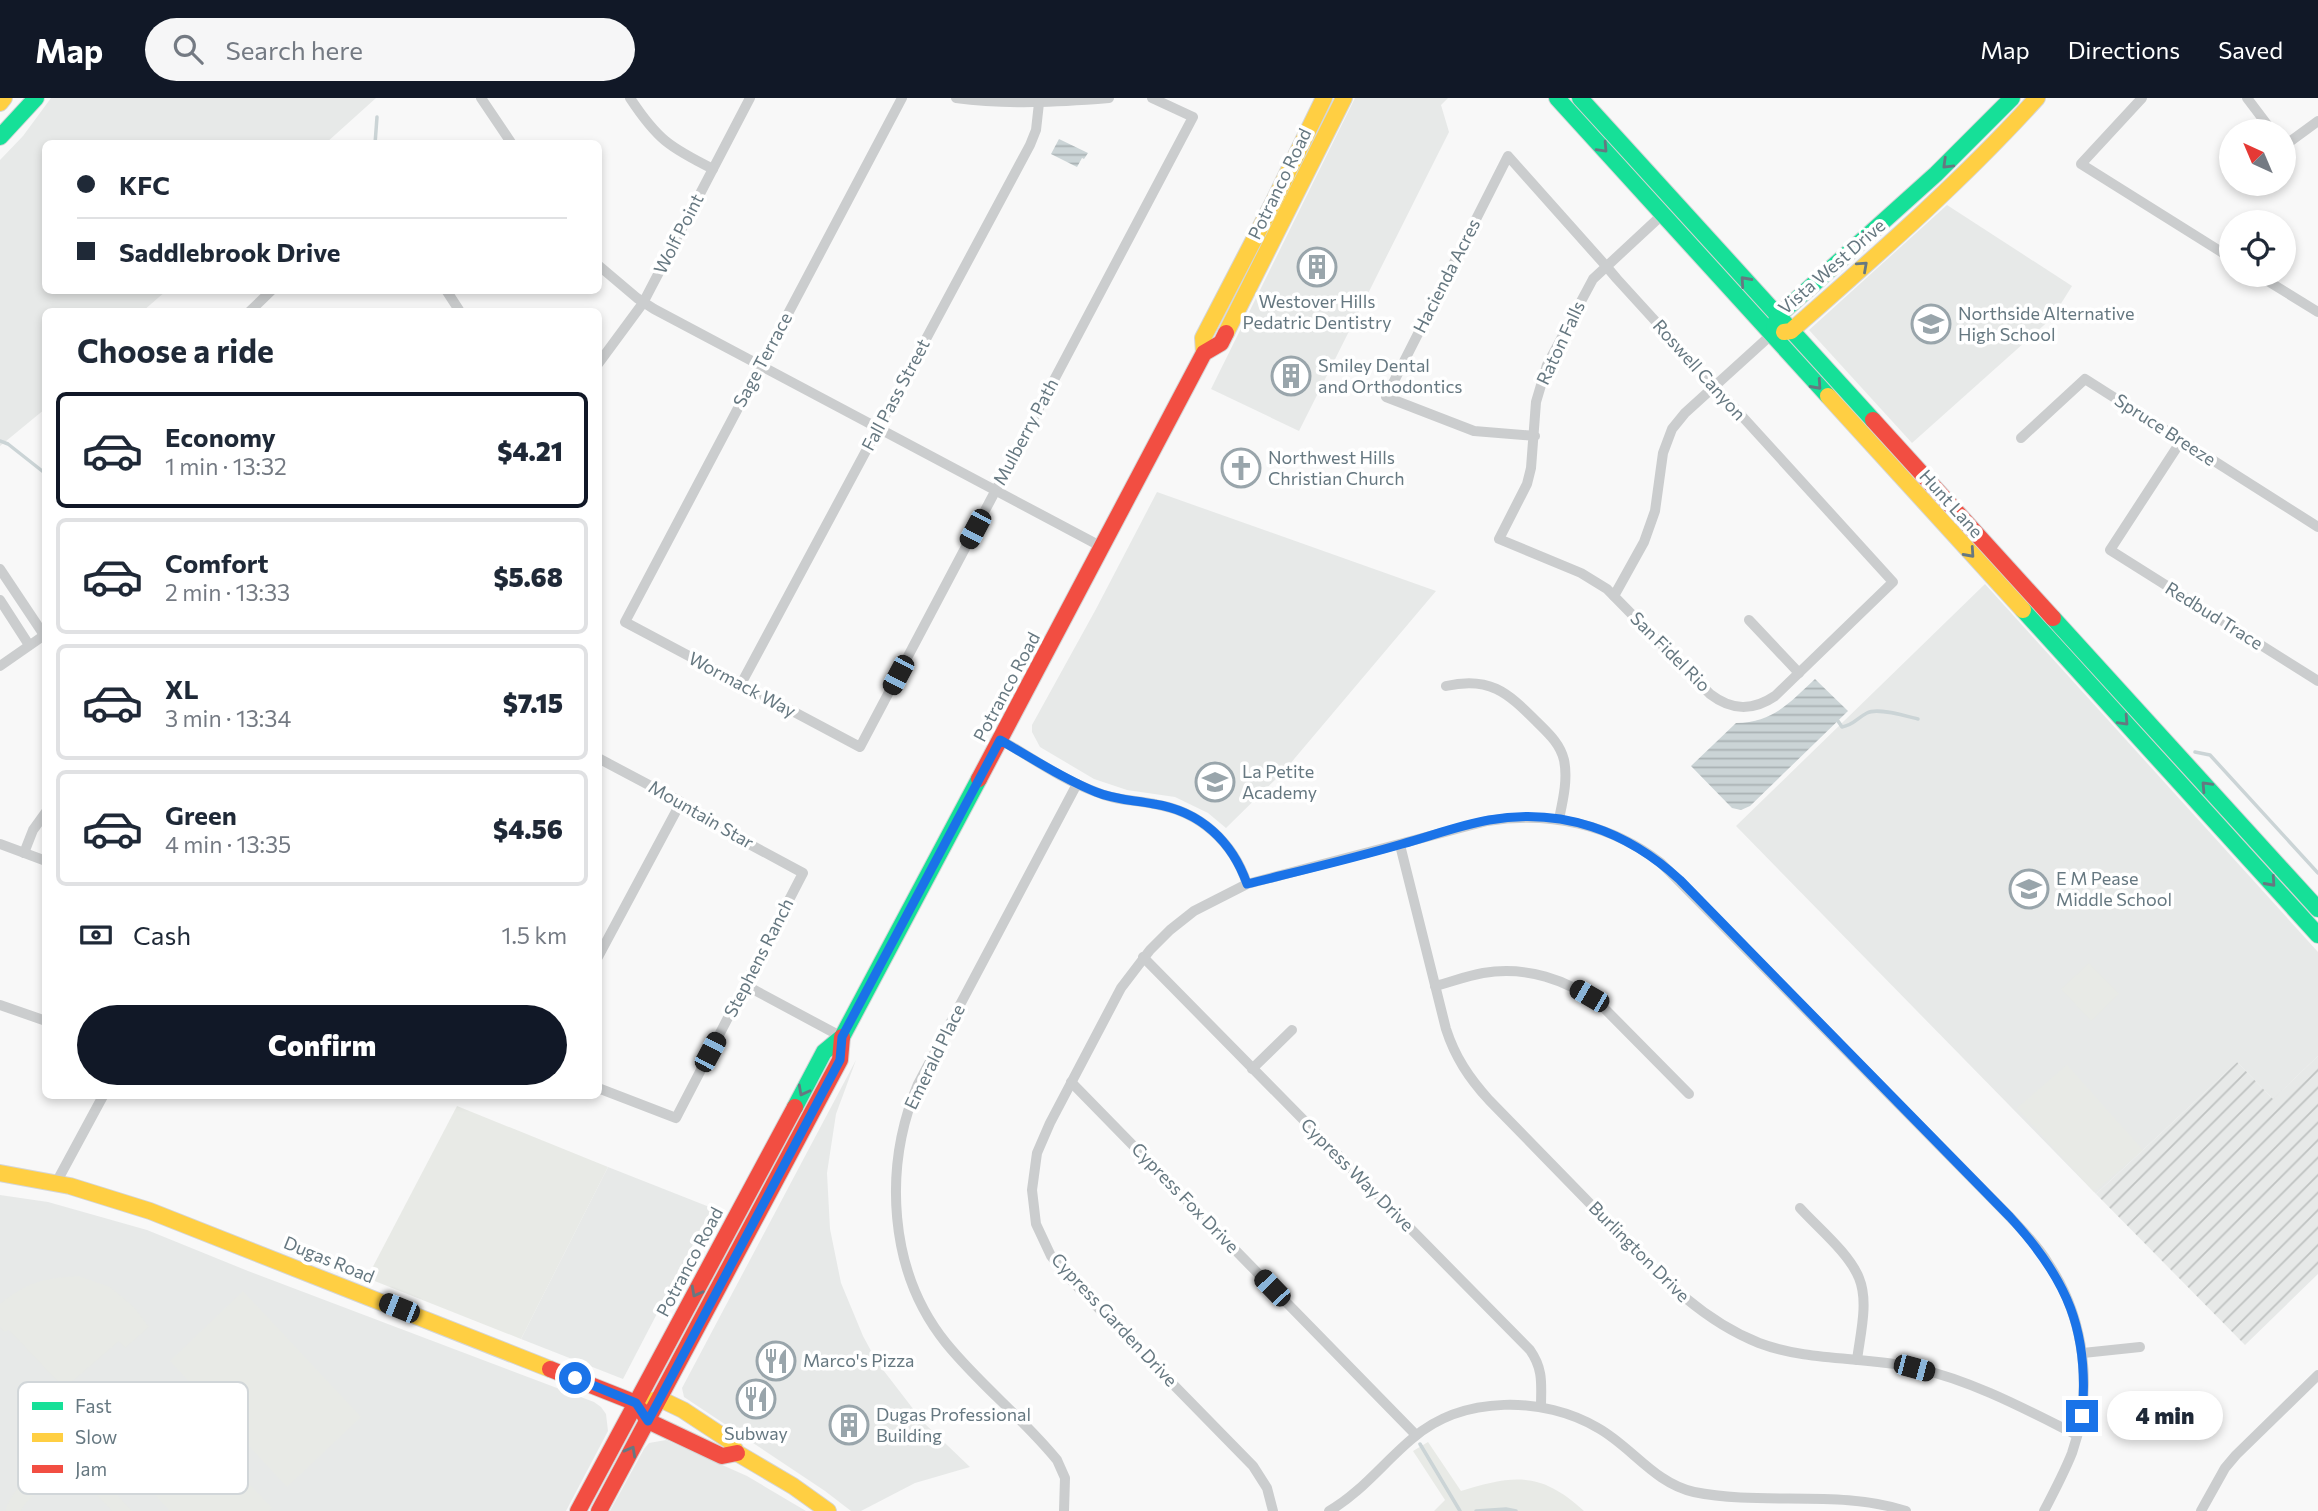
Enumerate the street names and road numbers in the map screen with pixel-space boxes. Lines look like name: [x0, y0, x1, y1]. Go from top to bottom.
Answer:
street label: Potranco Road: [1243, 124, 1315, 243]
street label: Wolf Point: [649, 190, 708, 277]
street label: Vista West Drive: [1773, 214, 1889, 319]
street label: Hacienda Acres: [1408, 215, 1484, 336]
street label: Raton Falls: [1531, 297, 1589, 388]
street label: Sage Terrace: [728, 308, 796, 411]
street label: Roswell Canyon: [1649, 314, 1751, 424]
street label: Fall Pass Street: [856, 335, 934, 454]
street label: Mulberry Path: [988, 374, 1062, 489]
street label: Spruce Breeze: [2111, 388, 2220, 470]
street label: Hunt Lane: [1915, 465, 1988, 542]
street label: Redbud Trace: [2162, 576, 2267, 654]
street label: San Fidel Rio: [1626, 607, 1715, 696]
street label: Potranco Road: [968, 628, 1044, 745]
street label: Wormack Way: [685, 647, 800, 722]
street label: Mountain Star: [645, 775, 758, 853]
street label: Stephens Ranch: [719, 894, 798, 1021]
street label: Emerald Place: [899, 1000, 969, 1113]
street label: Cypress Way Drive: [1297, 1113, 1419, 1235]
street label: Cypress Fox Drive: [1127, 1138, 1244, 1257]
street label: Burlington Drive: [1585, 1196, 1695, 1306]
street label: Potranco Road: [651, 1203, 727, 1320]
street label: Dugas Road: [281, 1231, 378, 1287]
street label: Cypress Garden Drive: [1047, 1248, 1182, 1391]

